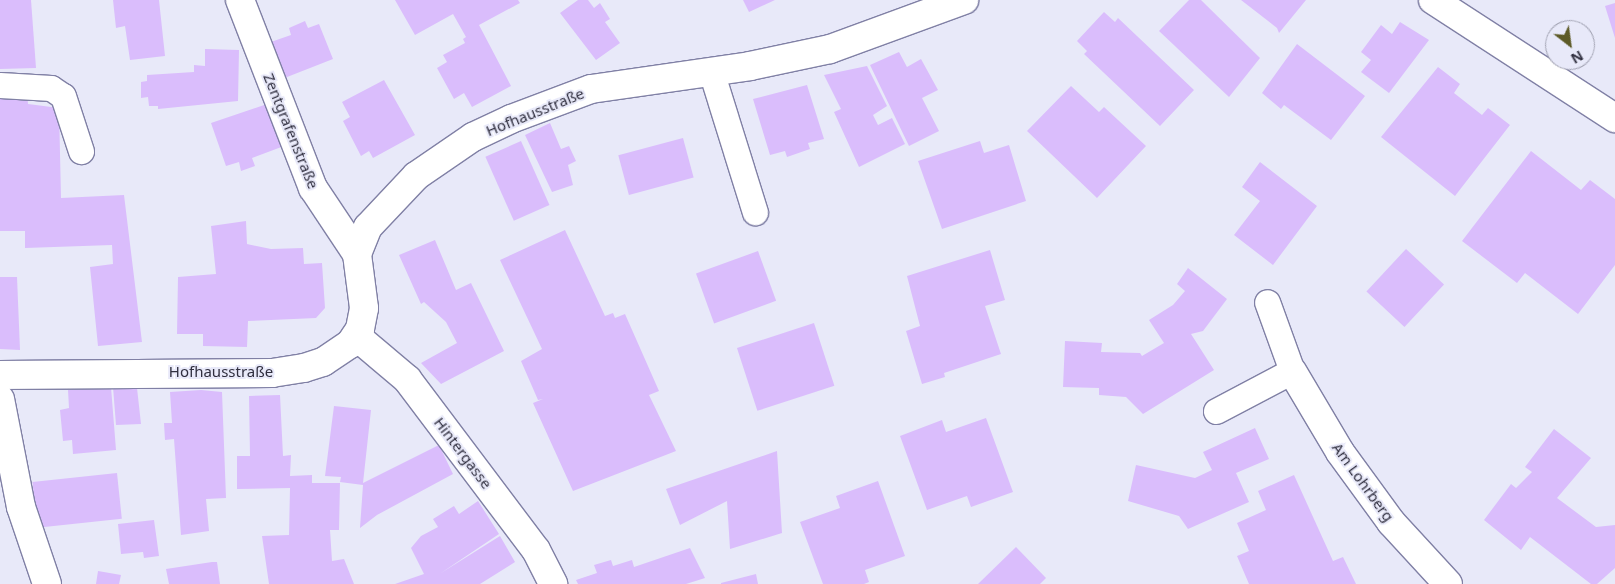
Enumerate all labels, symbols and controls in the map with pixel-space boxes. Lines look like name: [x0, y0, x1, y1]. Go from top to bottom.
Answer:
north arrow: [1545, 20, 1595, 70]
text: N: [1568, 46, 1587, 69]
street label: Zentgrafenstraße: [260, 71, 322, 191]
street label: Hofhausstraße: [483, 84, 587, 140]
street label: Hofhausstraße: [169, 363, 273, 381]
street label: Hintergasse: [430, 414, 496, 492]
street label: Am Lohrberg: [1328, 439, 1398, 525]

